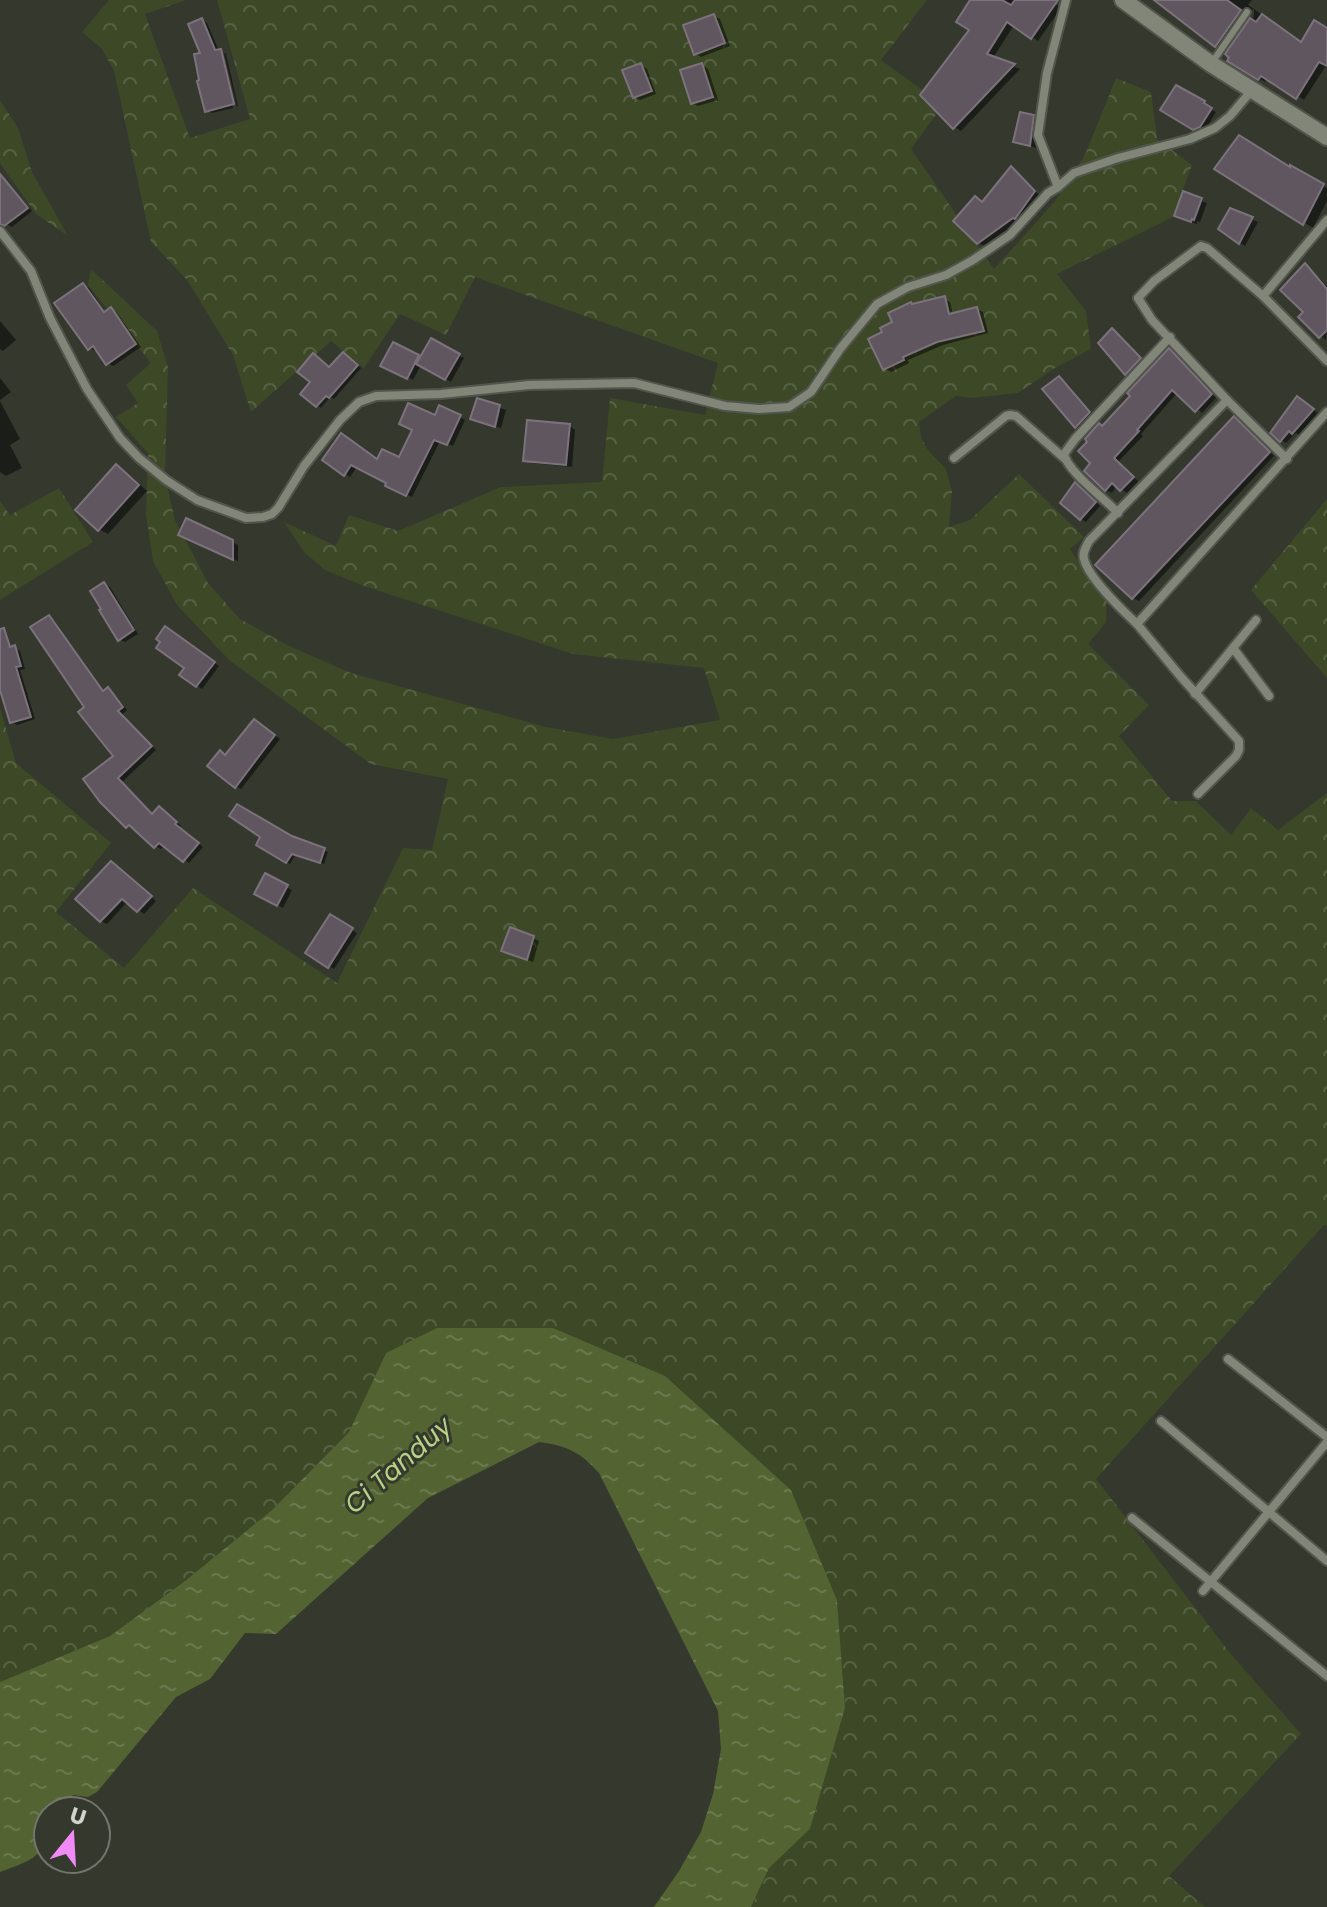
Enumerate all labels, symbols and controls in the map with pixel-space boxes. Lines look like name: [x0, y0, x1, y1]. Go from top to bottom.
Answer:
water label: Ci Tanduy: [337, 1407, 460, 1522]
north arrow: [32, 1795, 112, 1875]
text: U: [66, 1799, 90, 1834]

